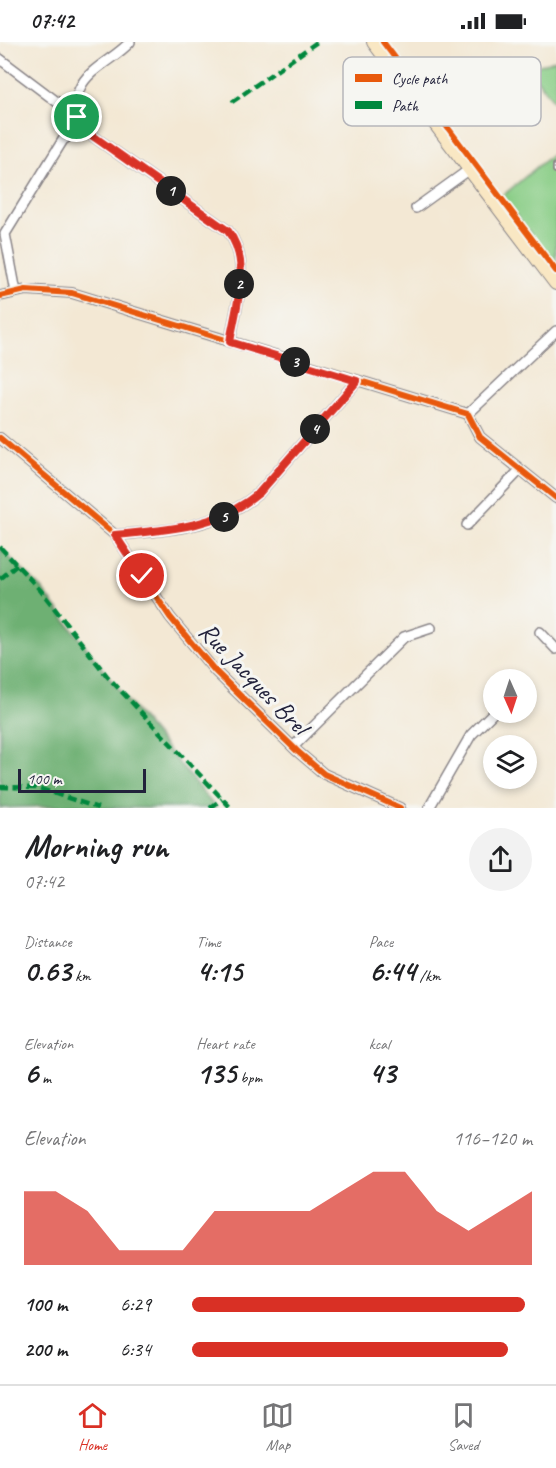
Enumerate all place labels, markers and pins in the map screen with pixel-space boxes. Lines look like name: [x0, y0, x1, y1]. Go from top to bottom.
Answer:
pin: [51, 91, 102, 142]
pin: 1: [156, 176, 186, 206]
pin: 2: [224, 269, 254, 299]
pin: 3: [280, 347, 310, 377]
pin: 4: [300, 414, 330, 444]
pin: 5: [209, 502, 239, 532]
pin: [116, 550, 167, 601]

